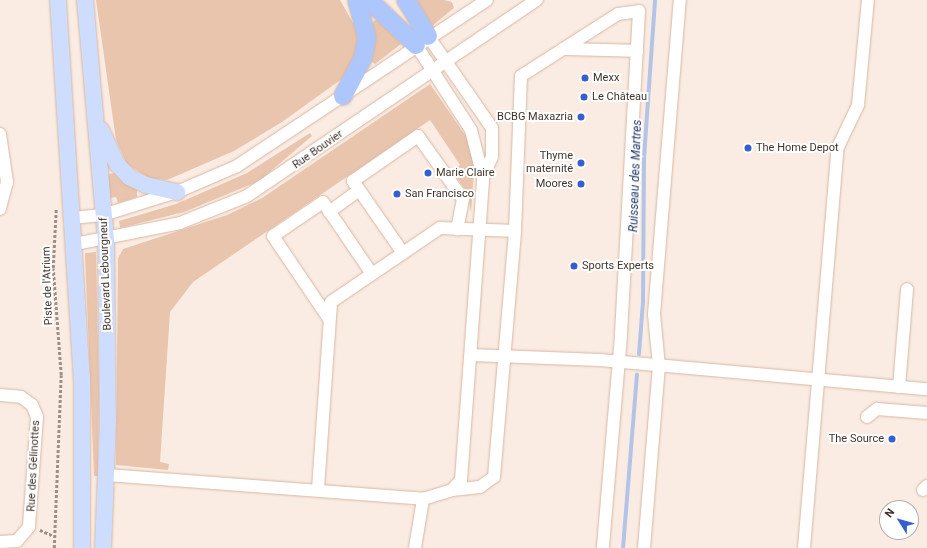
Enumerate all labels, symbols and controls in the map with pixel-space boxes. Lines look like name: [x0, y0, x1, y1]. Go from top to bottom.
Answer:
place label: Mexx: [593, 71, 619, 85]
marker: Mexx: [580, 73, 590, 83]
place label: Le Château: [592, 90, 647, 104]
marker: Le Château: [579, 92, 589, 102]
place label: BCBG Maxazria: [497, 110, 573, 124]
marker: BCBG Maxazria: [576, 112, 586, 122]
water label: Ruisseau des Martres: [627, 120, 645, 232]
street label: Rue Bouvier: [290, 128, 346, 172]
place label: The Home Depot: [756, 141, 839, 155]
marker: The Home Depot: [743, 143, 753, 153]
place label: Thyme maternité: [526, 150, 573, 176]
marker: Thyme maternité: [576, 158, 586, 168]
place label: Marie Claire: [436, 166, 495, 180]
marker: Marie Claire: [423, 168, 433, 178]
place label: Moores: [536, 177, 573, 191]
marker: Moores: [576, 179, 586, 189]
place label: San Francisco: [405, 187, 474, 201]
marker: San Francisco: [392, 189, 402, 199]
street label: Boulevard Lebourgneuf: [97, 217, 115, 331]
street label: Piste de l'Atrium: [40, 246, 56, 326]
place label: Sports Experts: [582, 259, 654, 273]
marker: Sports Experts: [569, 261, 579, 271]
street label: Rue des Gélinottes: [25, 420, 43, 512]
place label: The Source: [829, 432, 884, 446]
marker: The Source: [887, 434, 897, 444]
north arrow: [879, 500, 919, 540]
text: N: [882, 506, 897, 520]

